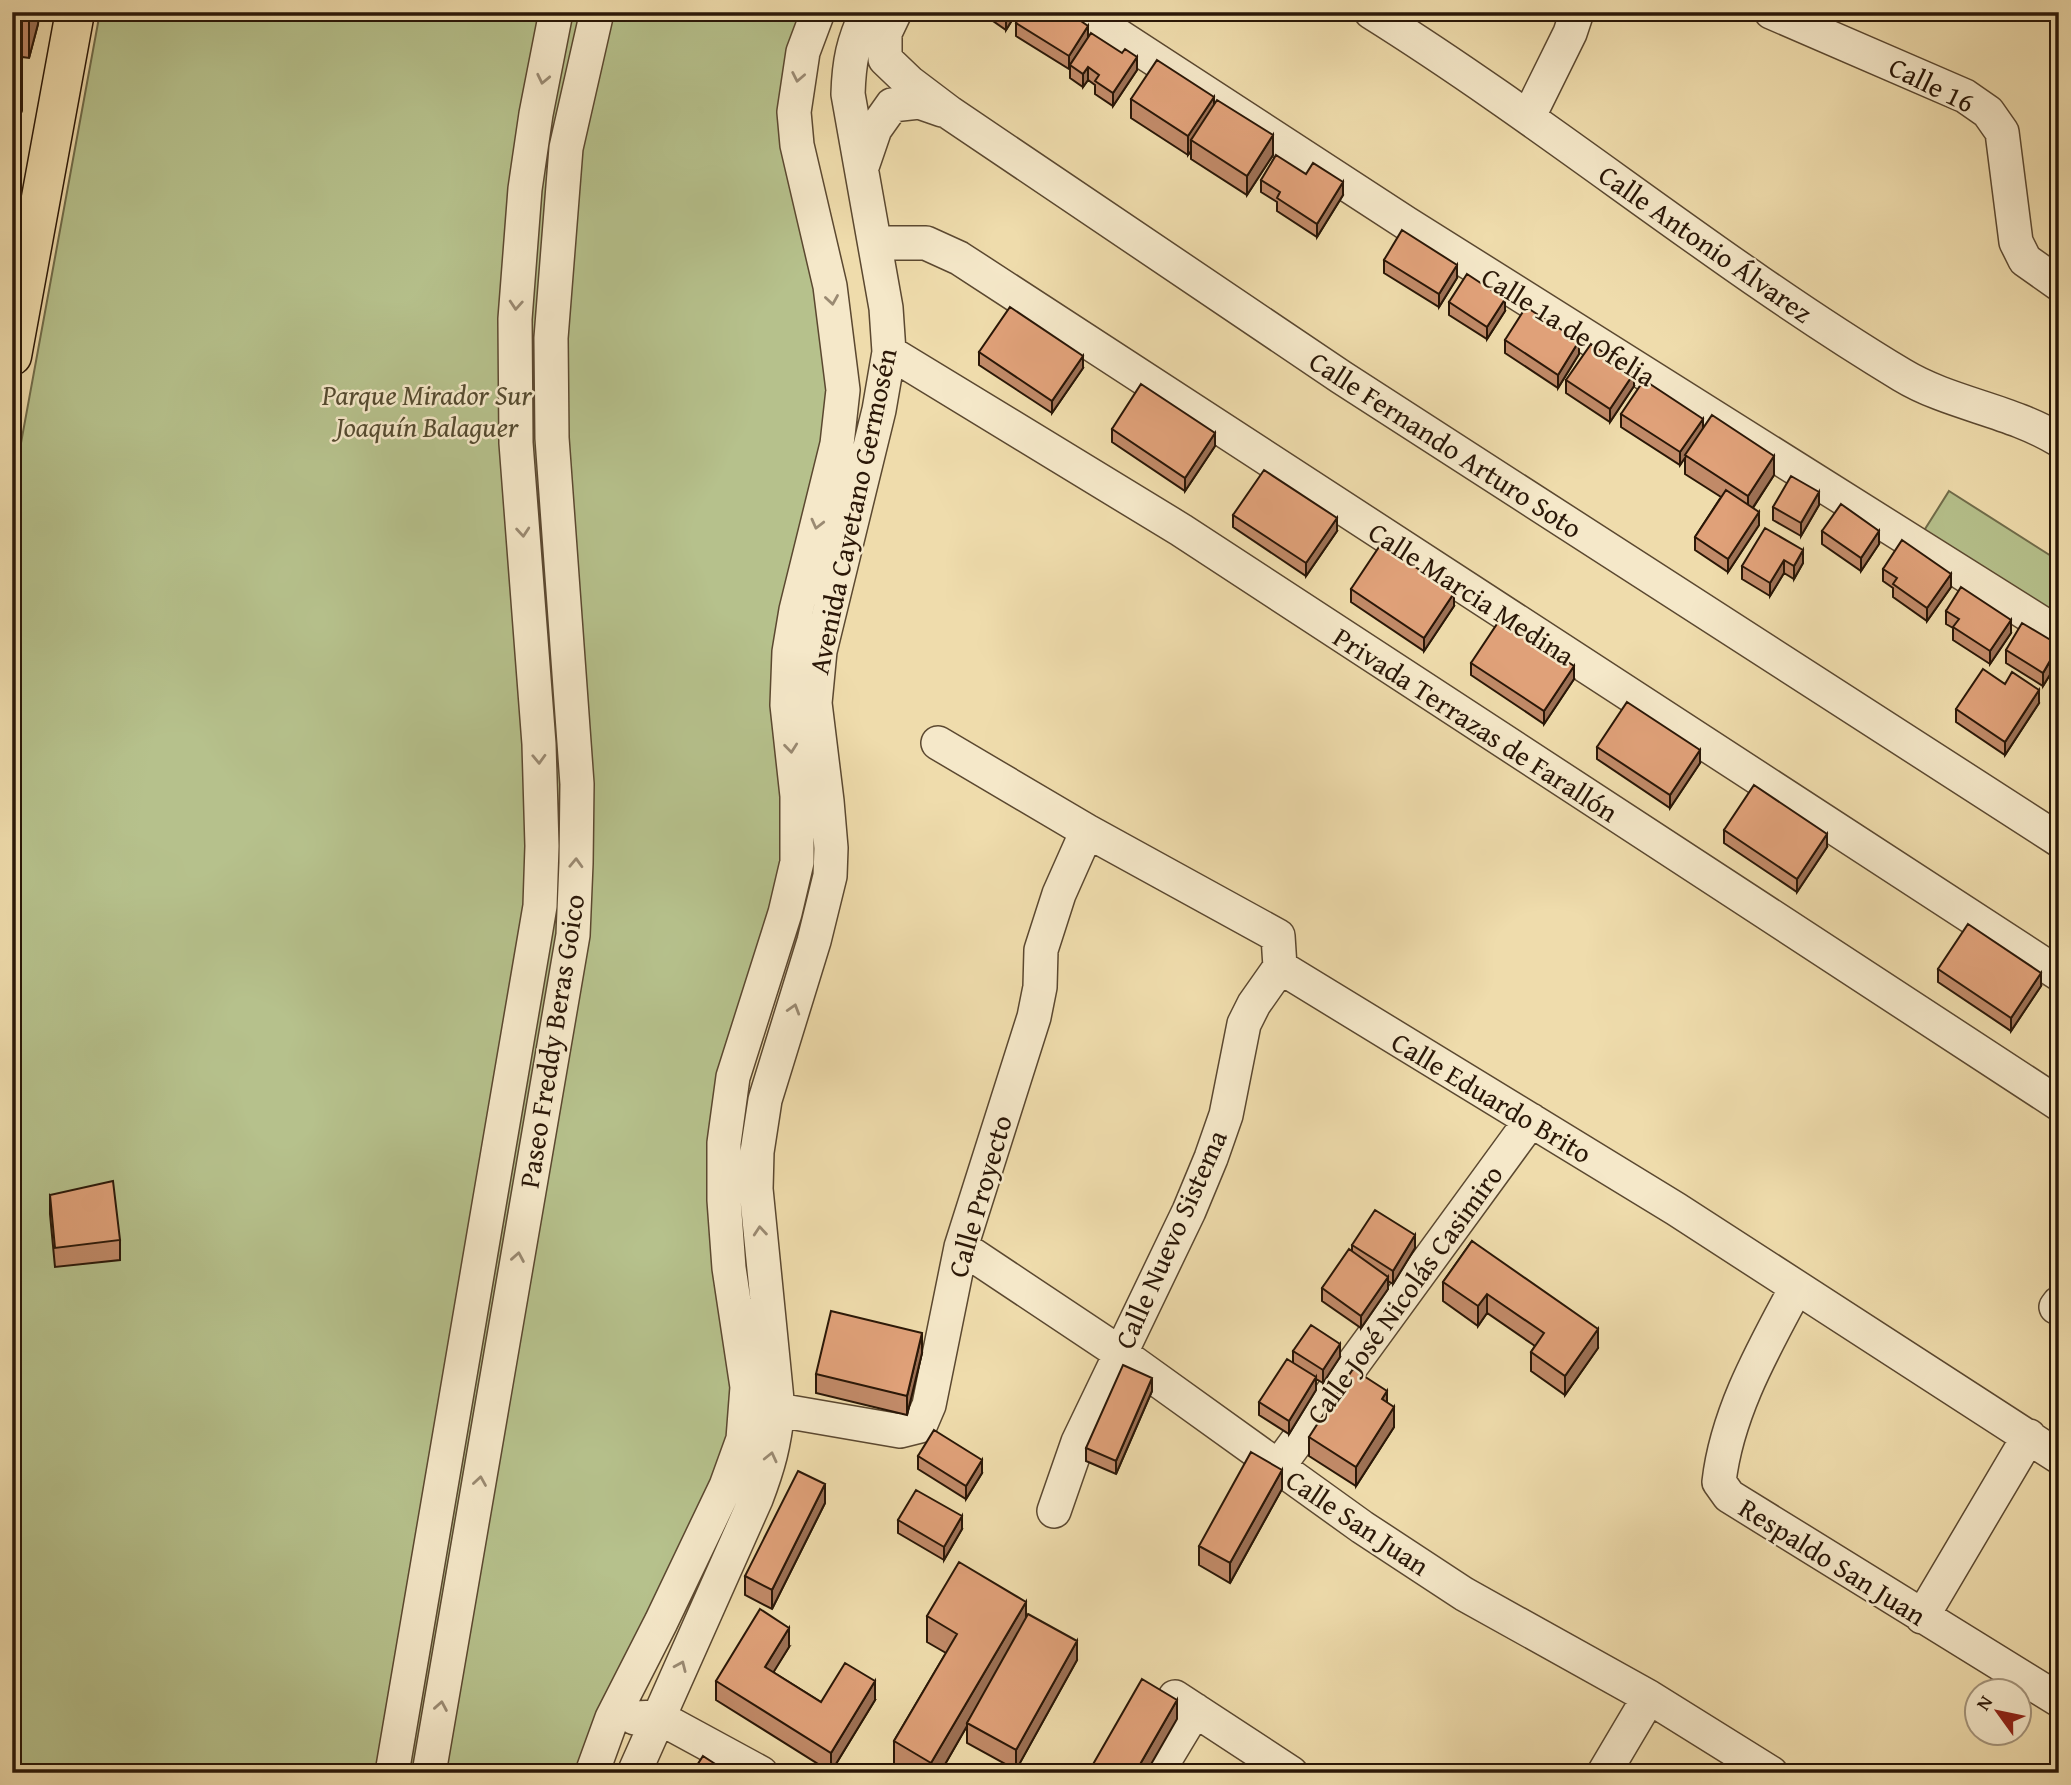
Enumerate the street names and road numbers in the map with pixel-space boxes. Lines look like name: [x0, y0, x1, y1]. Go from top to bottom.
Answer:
street label: Calle 16: [1882, 46, 1982, 122]
street label: Calle Antonio Álvarez: [1591, 154, 1821, 332]
street label: Calle 1a de Ofelia: [1474, 256, 1665, 396]
street label: Calle Fernando Arturo Soto: [1301, 340, 1591, 548]
street label: Avenida Cayetano Germosén: [797, 344, 907, 678]
street label: Calle Marcia Medina: [1361, 511, 1584, 676]
street label: Privada Terrazas de Farallón: [1326, 616, 1627, 832]
street label: Paseo Freddy Beras Goico: [508, 891, 594, 1191]
street label: Calle Eduardo Brito: [1384, 1021, 1600, 1173]
street label: Calle Proyecto: [936, 1110, 1022, 1282]
street label: Calle Nuevo Sistema: [1103, 1122, 1237, 1355]
street label: Calle José Nicolás Casimiro: [1296, 1156, 1512, 1432]
street label: Calle San Juan: [1278, 1459, 1438, 1585]
street label: Respaldo San Juan: [1732, 1487, 1935, 1635]

